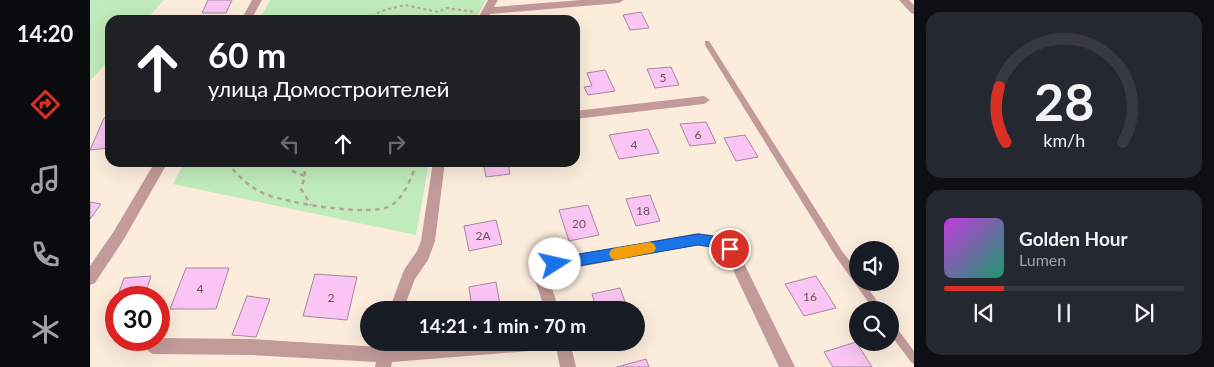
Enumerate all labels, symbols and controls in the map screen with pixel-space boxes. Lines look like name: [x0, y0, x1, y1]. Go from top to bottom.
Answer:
text: 14:20: [17, 20, 73, 47]
text: 60 m: [208, 33, 286, 75]
icon: ahead: [125, 35, 190, 100]
house number: 5: [660, 70, 667, 85]
text: 28: [1034, 70, 1094, 132]
text: улица Домостроителей: [208, 75, 449, 102]
icon: directions: [28, 87, 63, 122]
house number: 6: [695, 127, 702, 142]
text: km/h: [1043, 129, 1085, 151]
icon: left: [276, 130, 304, 158]
icon: ahead: [329, 130, 357, 158]
icon: right: [382, 130, 410, 158]
house number: 4: [631, 137, 638, 152]
icon: music: [28, 162, 63, 197]
house number: 18: [636, 203, 650, 218]
house number: 20: [572, 216, 586, 231]
text: Golden Hour: [1019, 227, 1128, 250]
house number: 2А: [475, 228, 491, 243]
pin: [709, 228, 751, 270]
icon: arrive: [716, 235, 744, 263]
icon: phone: [28, 237, 63, 272]
position arrow: [528, 237, 580, 289]
map controls: [849, 241, 899, 351]
button: sound: [849, 241, 899, 291]
text: Lumen: [1019, 250, 1066, 269]
house number: 4: [197, 281, 204, 296]
speed limit sign: 30: [105, 286, 170, 351]
house number: 16: [803, 289, 817, 304]
house number: 2: [328, 290, 335, 305]
icon: previous: [970, 299, 998, 327]
icon: pause: [1050, 299, 1078, 327]
icon: next: [1130, 299, 1158, 327]
button: search: [849, 301, 899, 351]
icon: climate: [28, 312, 63, 347]
text: 14:21 · 1 min · 70 m: [419, 314, 586, 337]

